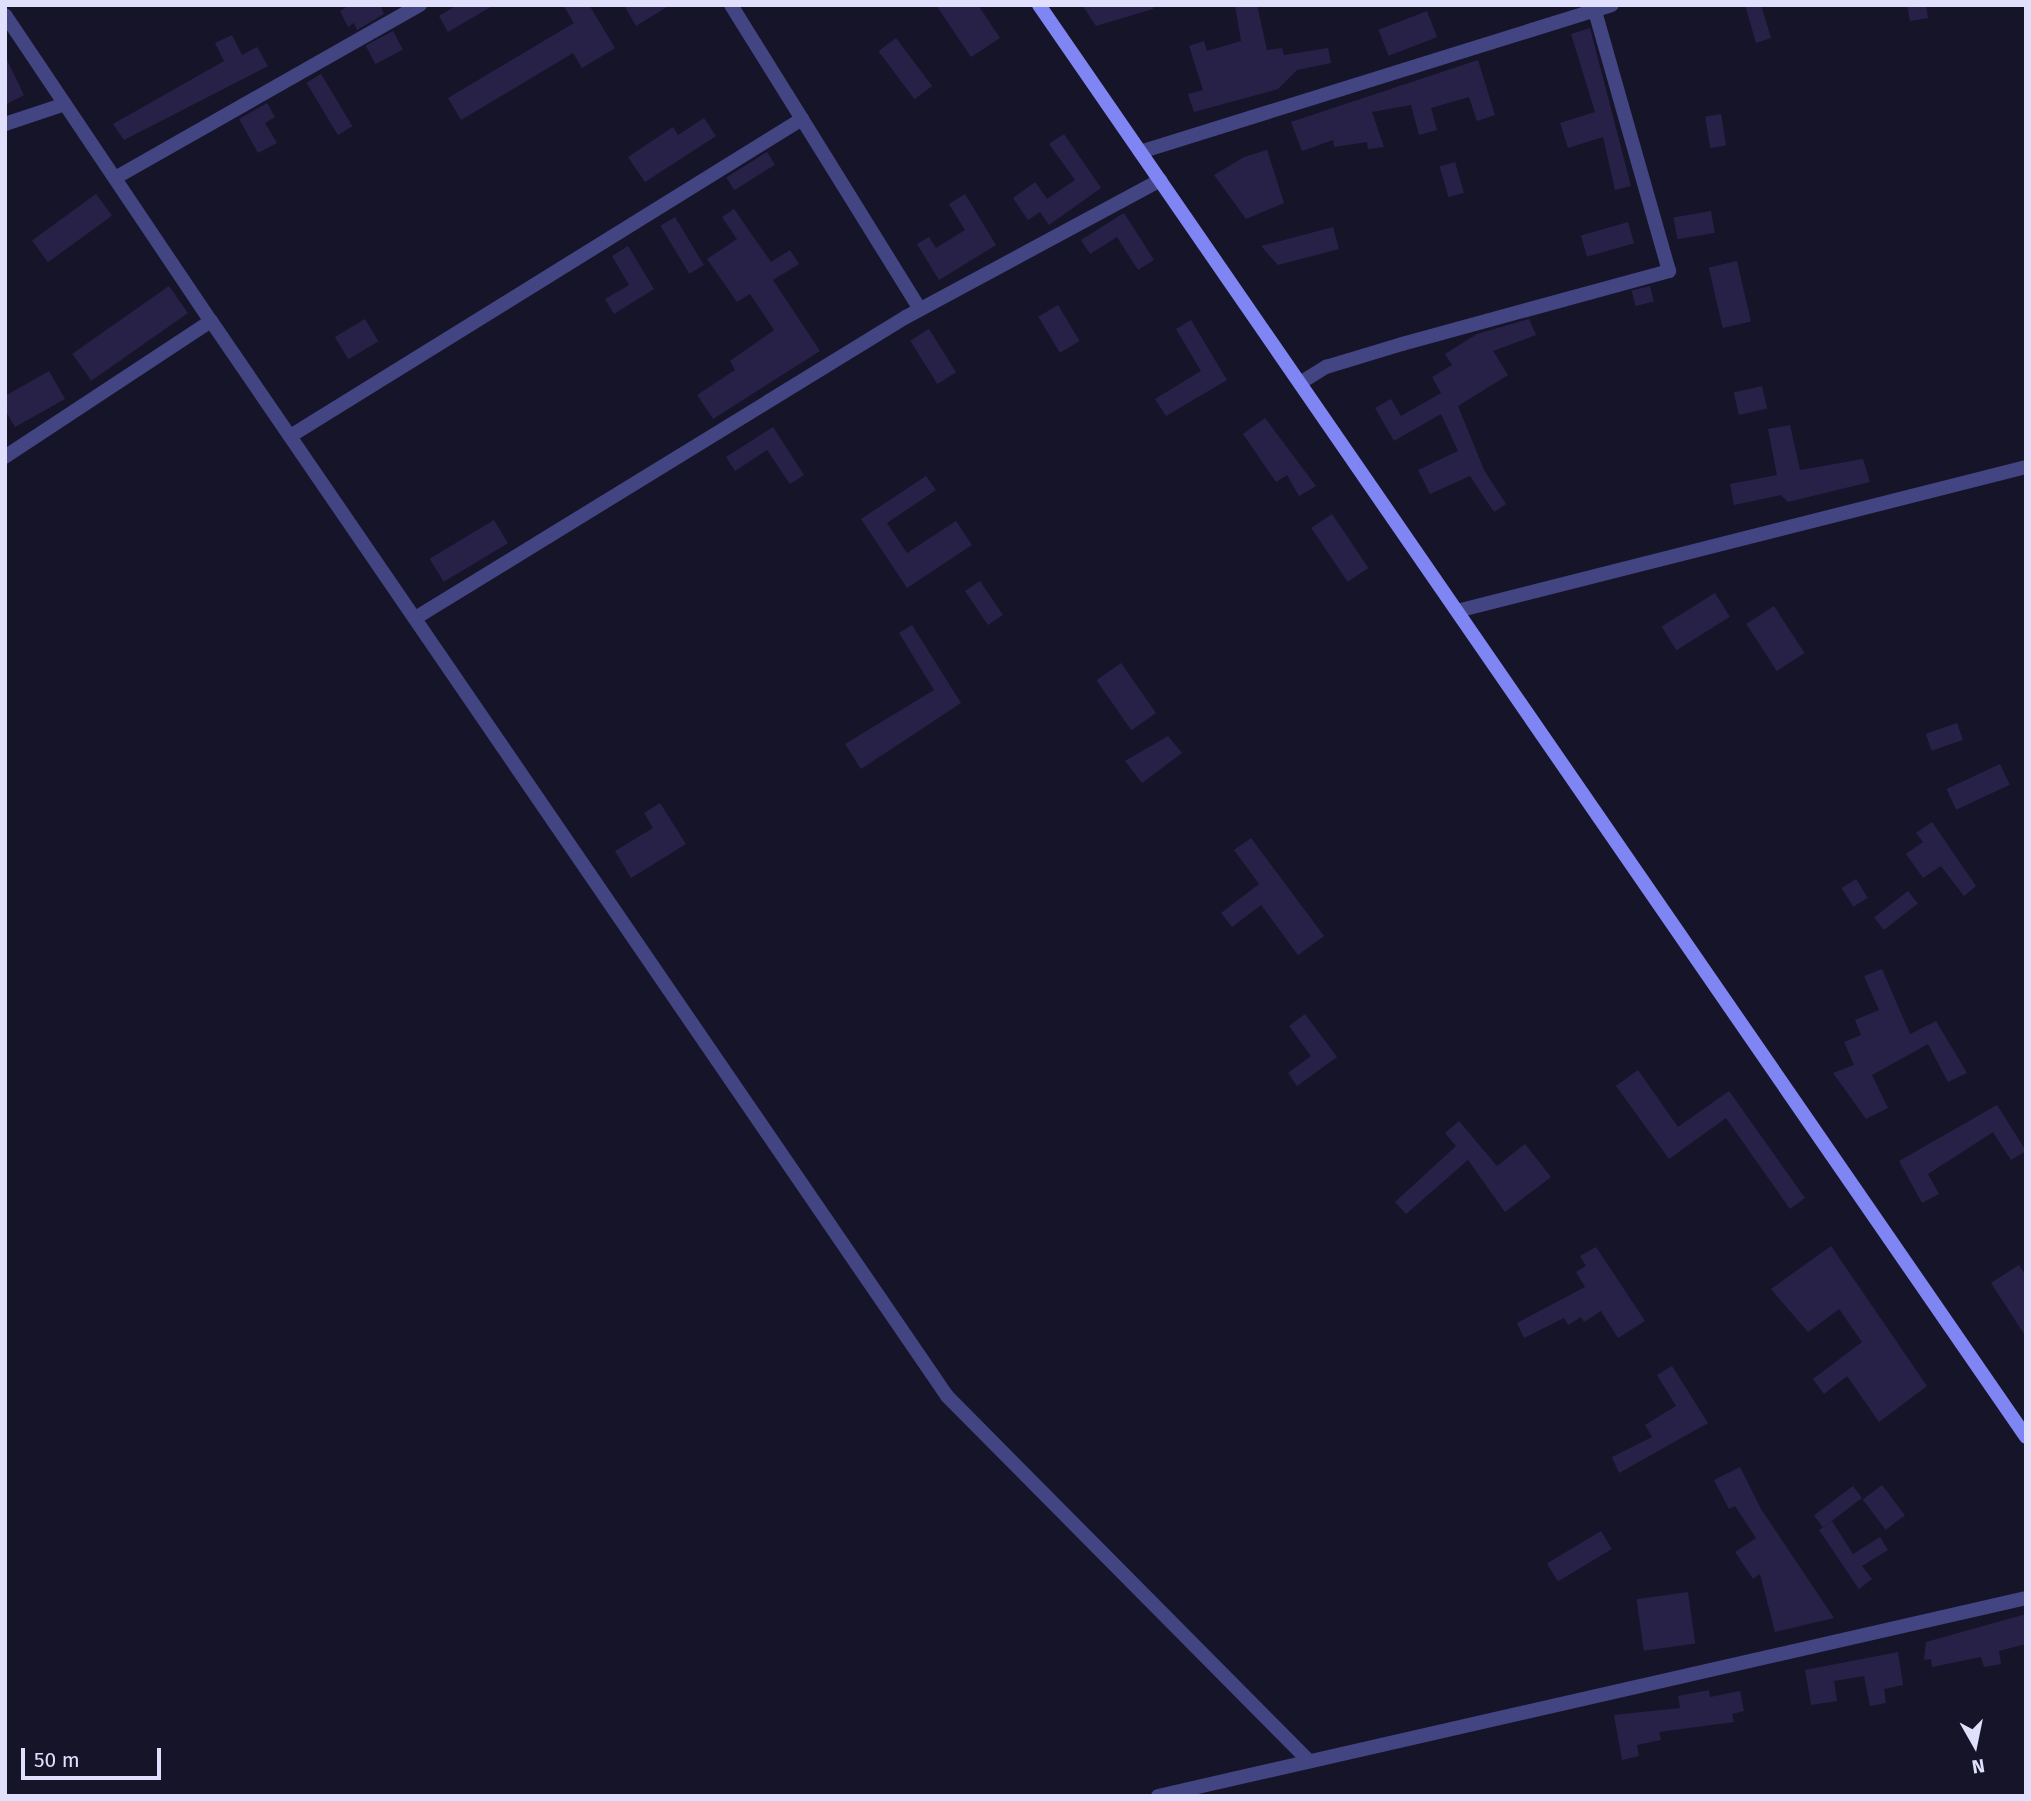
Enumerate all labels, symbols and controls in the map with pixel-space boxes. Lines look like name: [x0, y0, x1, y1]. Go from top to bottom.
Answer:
north arrow: [1940, 1710, 2010, 1780]
scale bar: [24, 1734, 164, 1778]
text: 50 m: [34, 1747, 80, 1773]
text: N: [1970, 1754, 1986, 1779]

